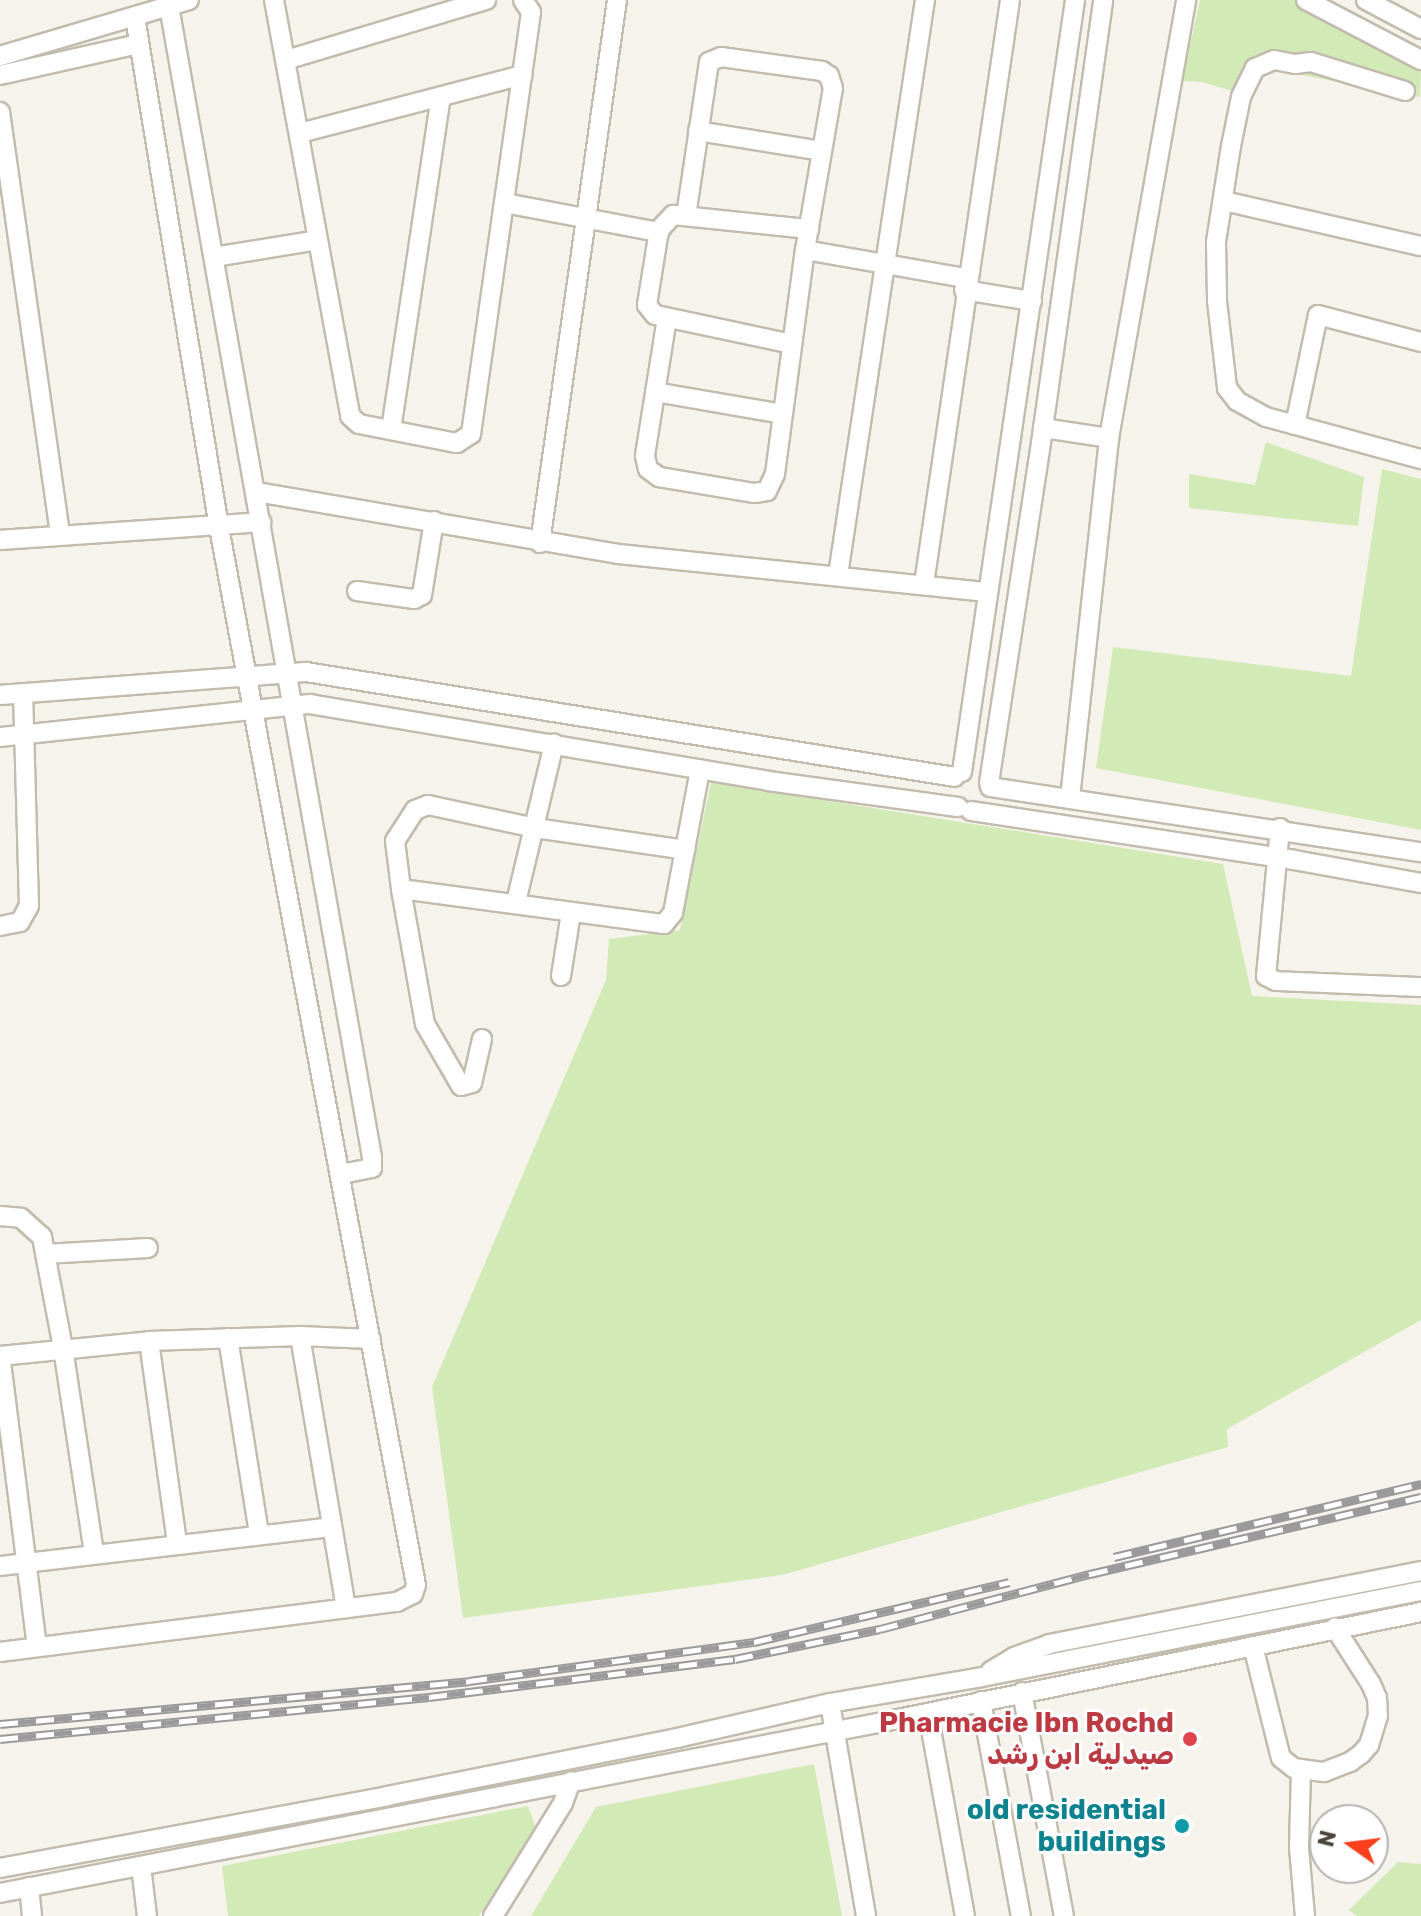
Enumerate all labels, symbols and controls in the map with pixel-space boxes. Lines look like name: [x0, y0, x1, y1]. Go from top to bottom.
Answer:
place label: Pharmacie Ibn Rochd صيدلية ابن رشد: [879, 1706, 1174, 1772]
marker: Pharmacie Ibn Rochd صيدلية ابن رشد: [1181, 1730, 1199, 1748]
place label: old residential buildings: [967, 1793, 1166, 1859]
north arrow: [1309, 1804, 1389, 1884]
marker: old residential buildings: [1173, 1817, 1191, 1835]
text: N: [1312, 1828, 1342, 1850]

